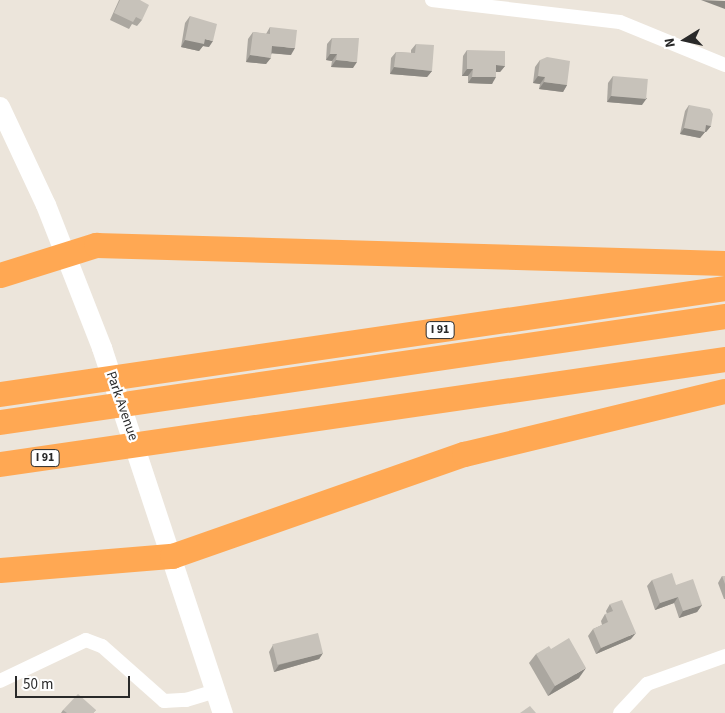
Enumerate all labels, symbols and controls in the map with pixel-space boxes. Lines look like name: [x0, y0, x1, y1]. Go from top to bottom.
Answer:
north arrow: [660, 15, 710, 65]
text: N: [660, 36, 681, 49]
road number: I 91: [425, 320, 455, 340]
street label: Park Avenue: [102, 369, 142, 443]
road number: I 91: [30, 448, 60, 468]
scale bar: [18, 666, 132, 698]
text: 50 m: [23, 674, 53, 695]

